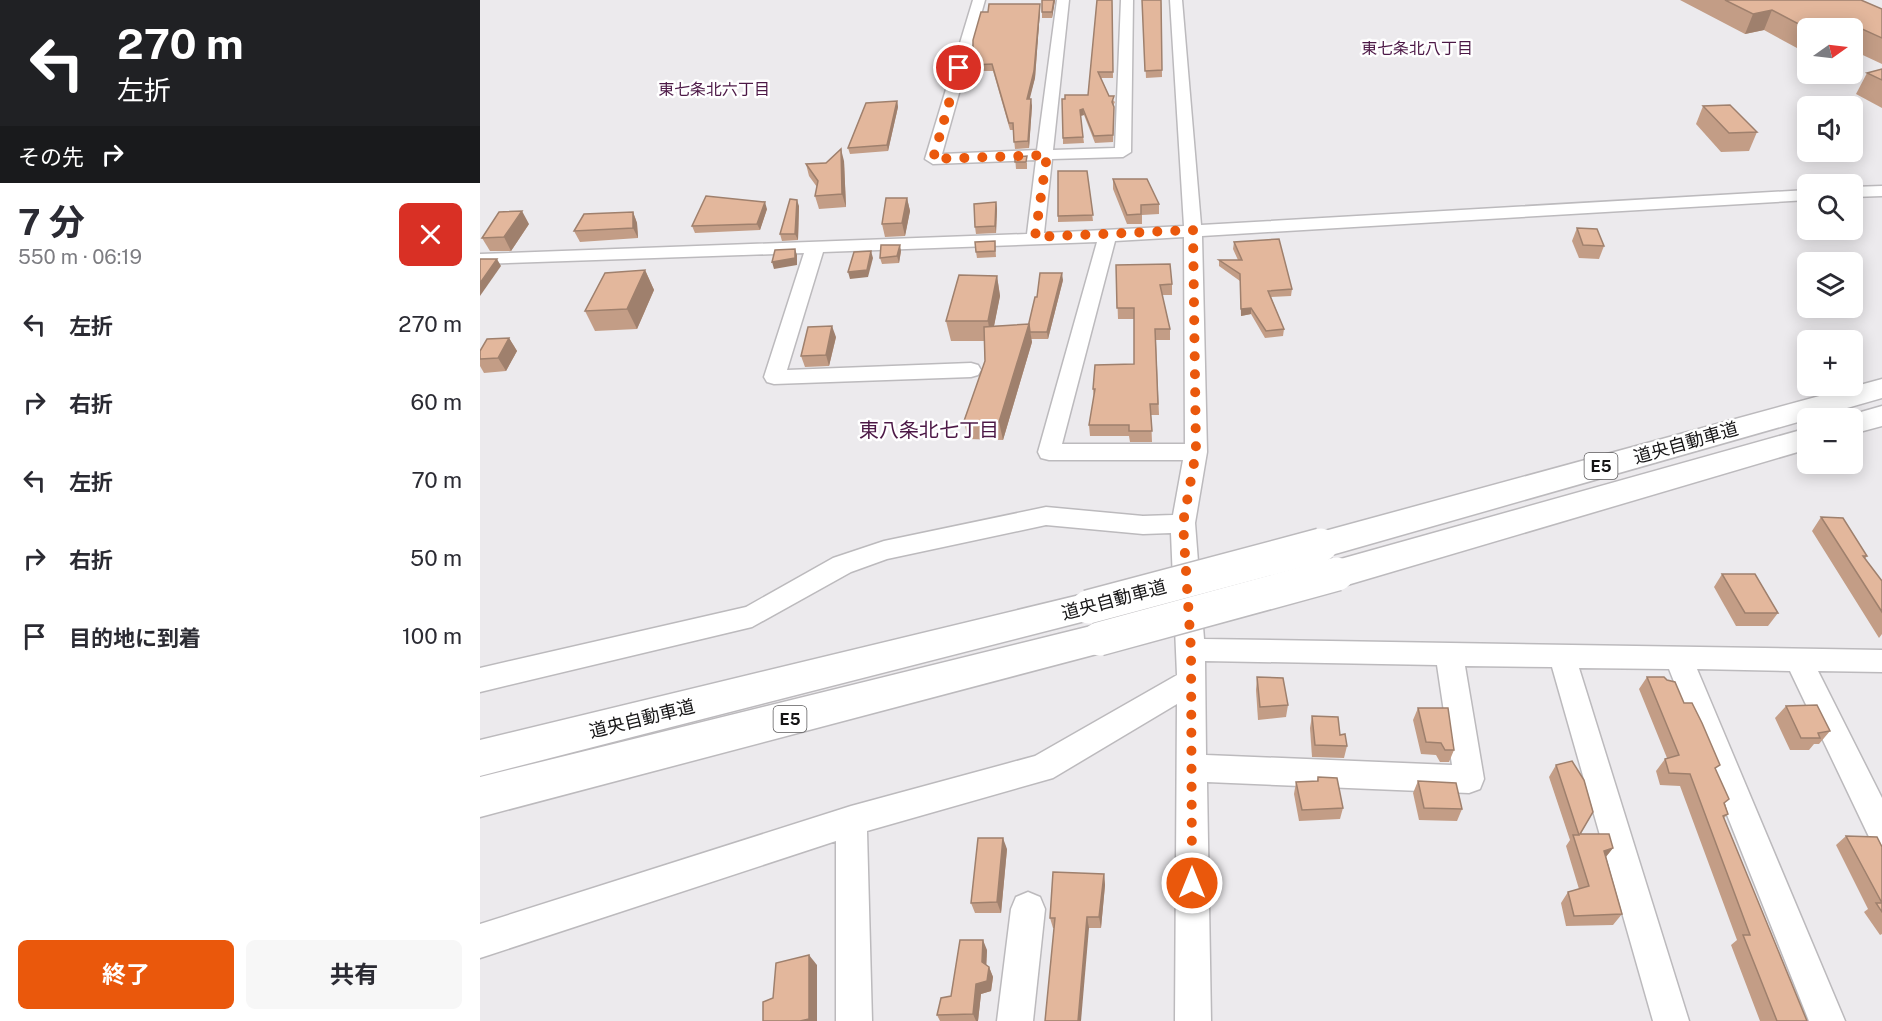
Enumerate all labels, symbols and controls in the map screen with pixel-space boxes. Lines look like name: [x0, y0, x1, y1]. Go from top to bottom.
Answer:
north arrow: [1797, 18, 1863, 84]
map controls: [1797, 18, 1863, 474]
text: 270 m: [117, 19, 244, 68]
icon: left: [18, 24, 96, 102]
district label: 東七条北八丁目: [1361, 39, 1473, 58]
pin: [933, 42, 984, 93]
icon: arrive: [942, 51, 975, 84]
text: 左折: [117, 74, 171, 106]
district label: 東七条北六丁目: [658, 80, 770, 99]
button: sound: [1797, 96, 1863, 162]
icon: right: [96, 138, 129, 171]
text: その先: [18, 144, 84, 170]
button: search: [1797, 174, 1863, 240]
text: 7 分: [18, 201, 85, 243]
button: close: [399, 203, 462, 266]
text: 550 m · 06:19: [18, 245, 142, 269]
button: layers: [1797, 252, 1863, 318]
icon: left: [18, 308, 51, 341]
text: 270 m: [398, 311, 462, 337]
text: 左折: [69, 313, 113, 339]
button: +: [1797, 330, 1863, 396]
icon: right: [18, 386, 51, 419]
text: 60 m: [411, 389, 462, 415]
text: 右折: [69, 391, 113, 417]
button: −: [1797, 408, 1863, 474]
district label: 東八条北七丁目: [859, 418, 999, 442]
street label: 道央自動車道: [1631, 418, 1741, 467]
road number: E5: [1584, 453, 1618, 479]
icon: left: [18, 464, 51, 497]
text: 70 m: [411, 467, 462, 493]
text: 左折: [69, 469, 113, 495]
icon: right: [18, 542, 51, 575]
text: 50 m: [410, 545, 462, 571]
text: 右折: [69, 547, 113, 573]
street label: 道央自動車道: [1059, 575, 1169, 624]
icon: arrive: [18, 620, 51, 653]
text: 100 m: [402, 623, 462, 649]
text: 目的地に到着: [69, 625, 201, 651]
street label: 道央自動車道: [587, 695, 697, 742]
road number: E5: [774, 706, 806, 732]
position arrow: [1160, 851, 1224, 915]
button: 終了: [18, 940, 234, 1009]
button: 共有: [246, 940, 462, 1009]

